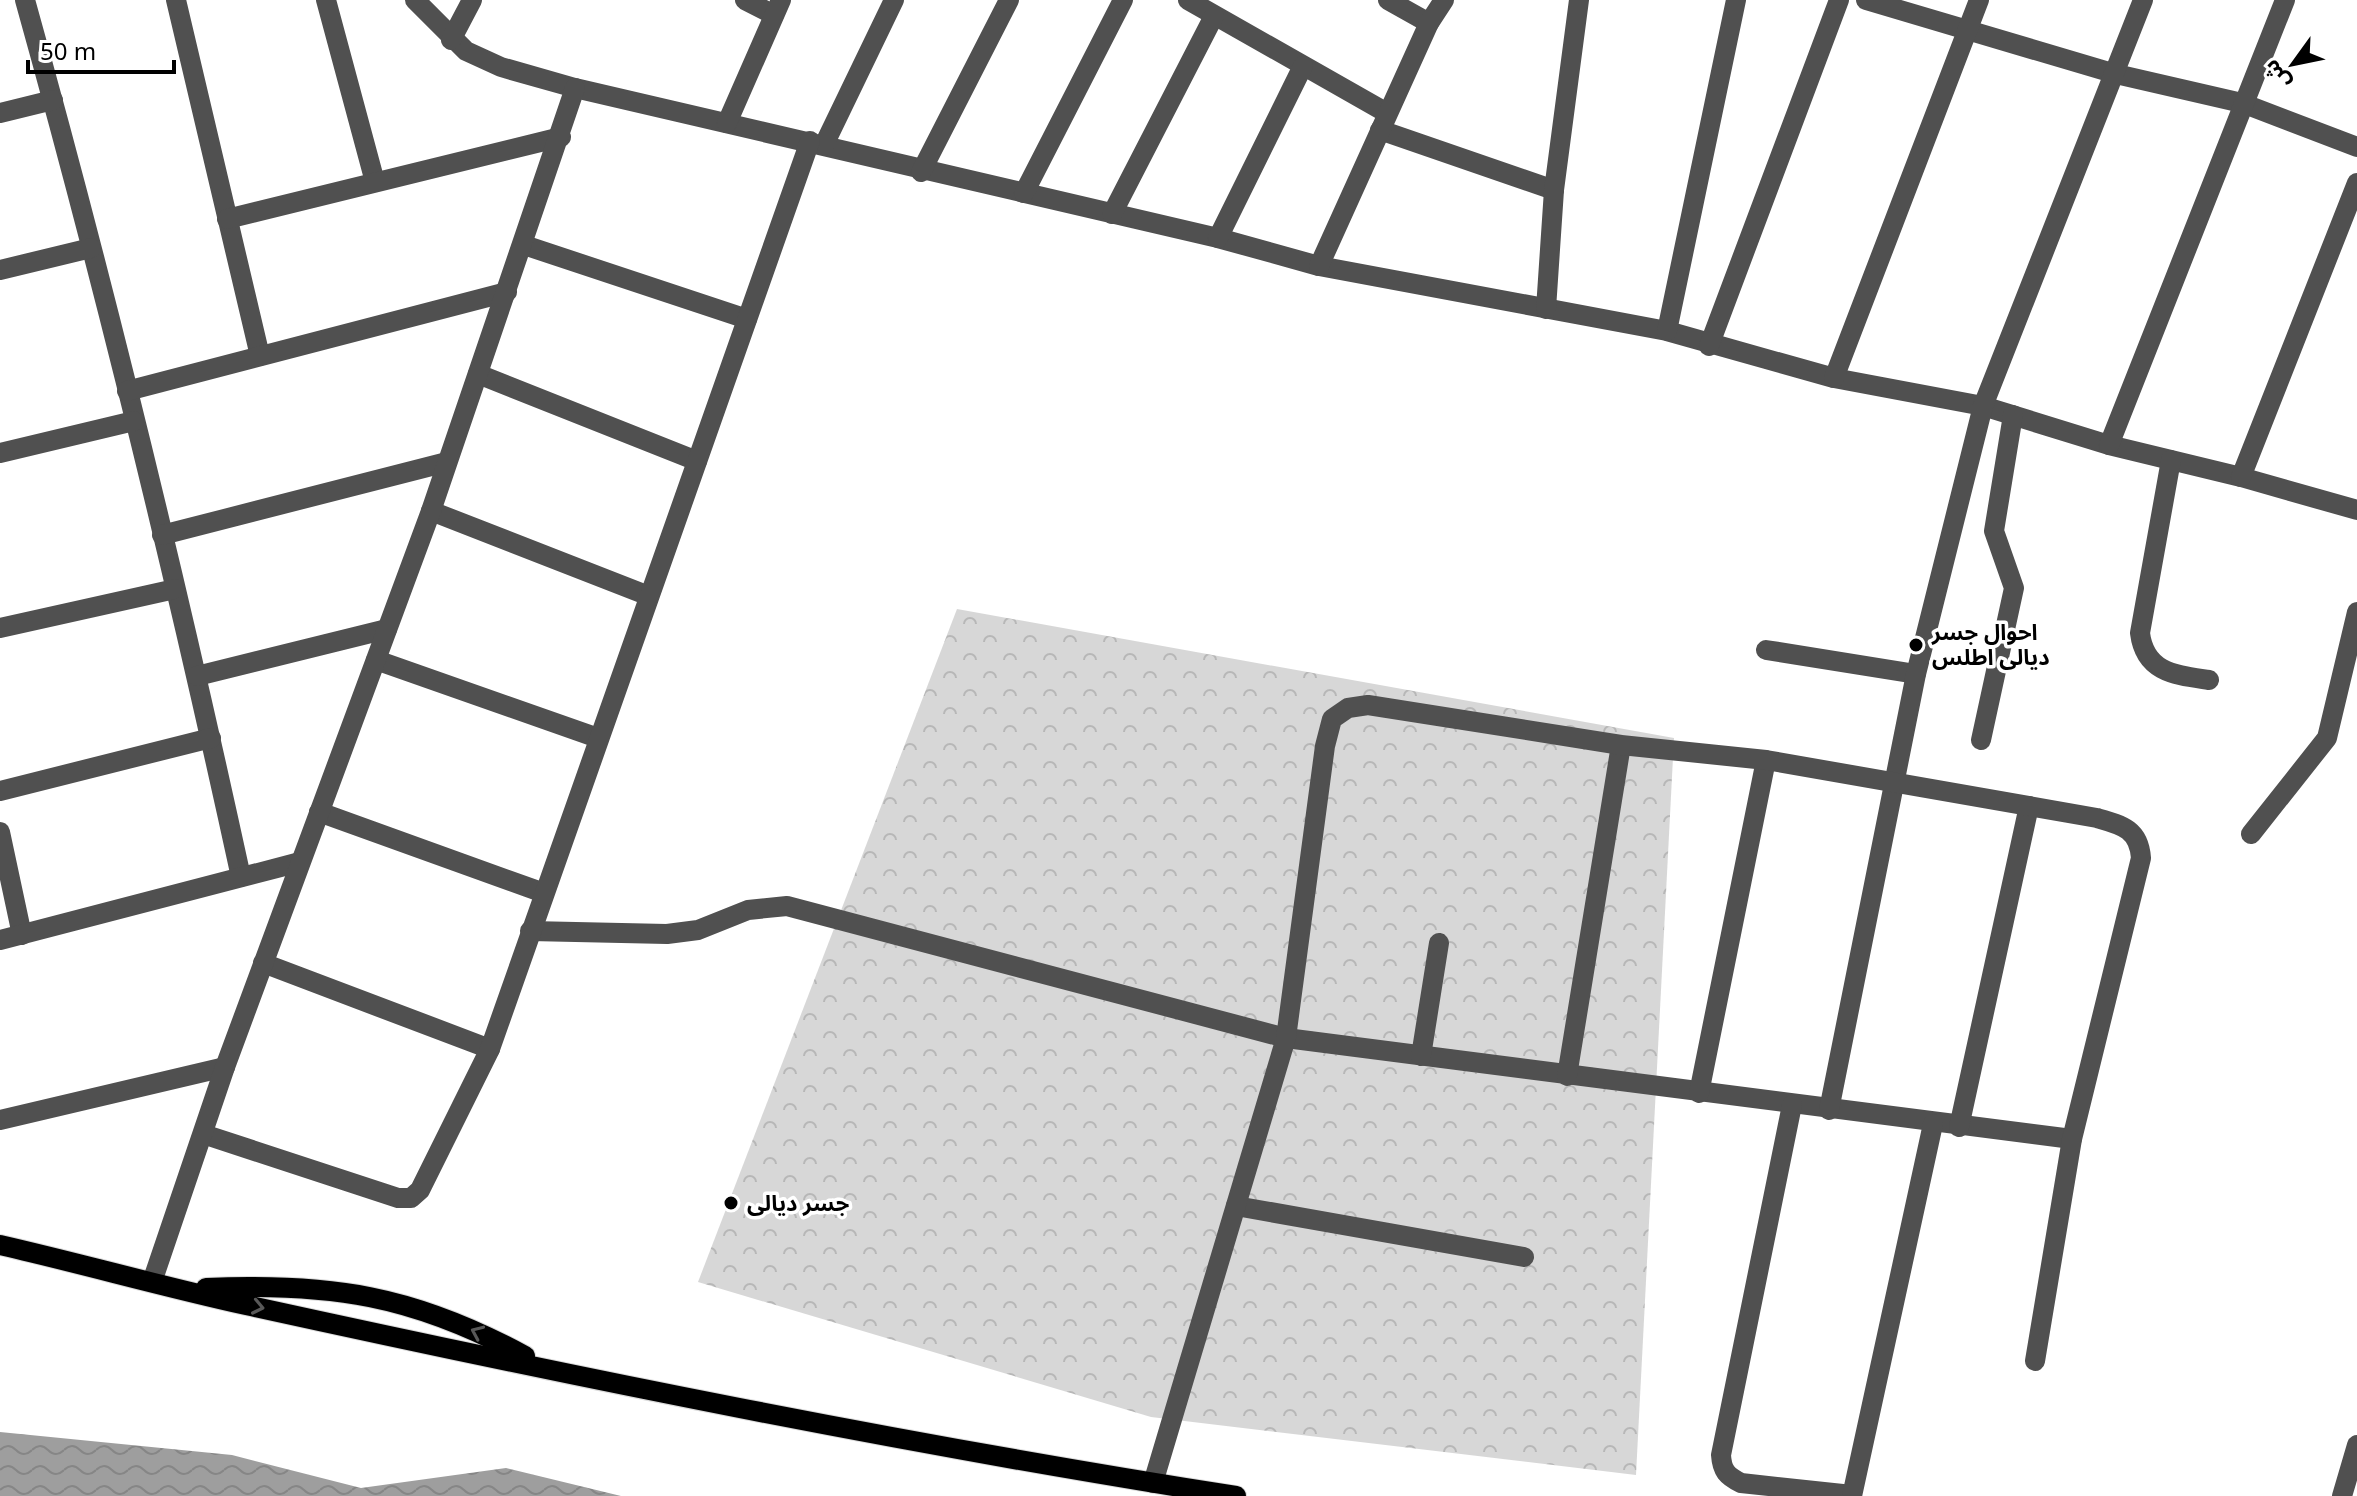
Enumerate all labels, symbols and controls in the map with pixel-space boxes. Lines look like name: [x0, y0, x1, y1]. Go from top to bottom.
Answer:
scale bar: [28, 24, 174, 74]
north arrow: [2253, 24, 2333, 104]
text: 50 m: [40, 34, 96, 67]
text: ش: [2255, 55, 2296, 96]
place label: احوال جسر ديالى اطلس: [1931, 616, 2050, 671]
marker: احوال جسر ديالى اطلس: [1907, 636, 1925, 654]
place label: جسر ديالى: [747, 1187, 849, 1217]
marker: جسر ديالى: [722, 1194, 740, 1212]
one-way arrow: [251, 1298, 264, 1315]
one-way arrow: [470, 1326, 485, 1342]

